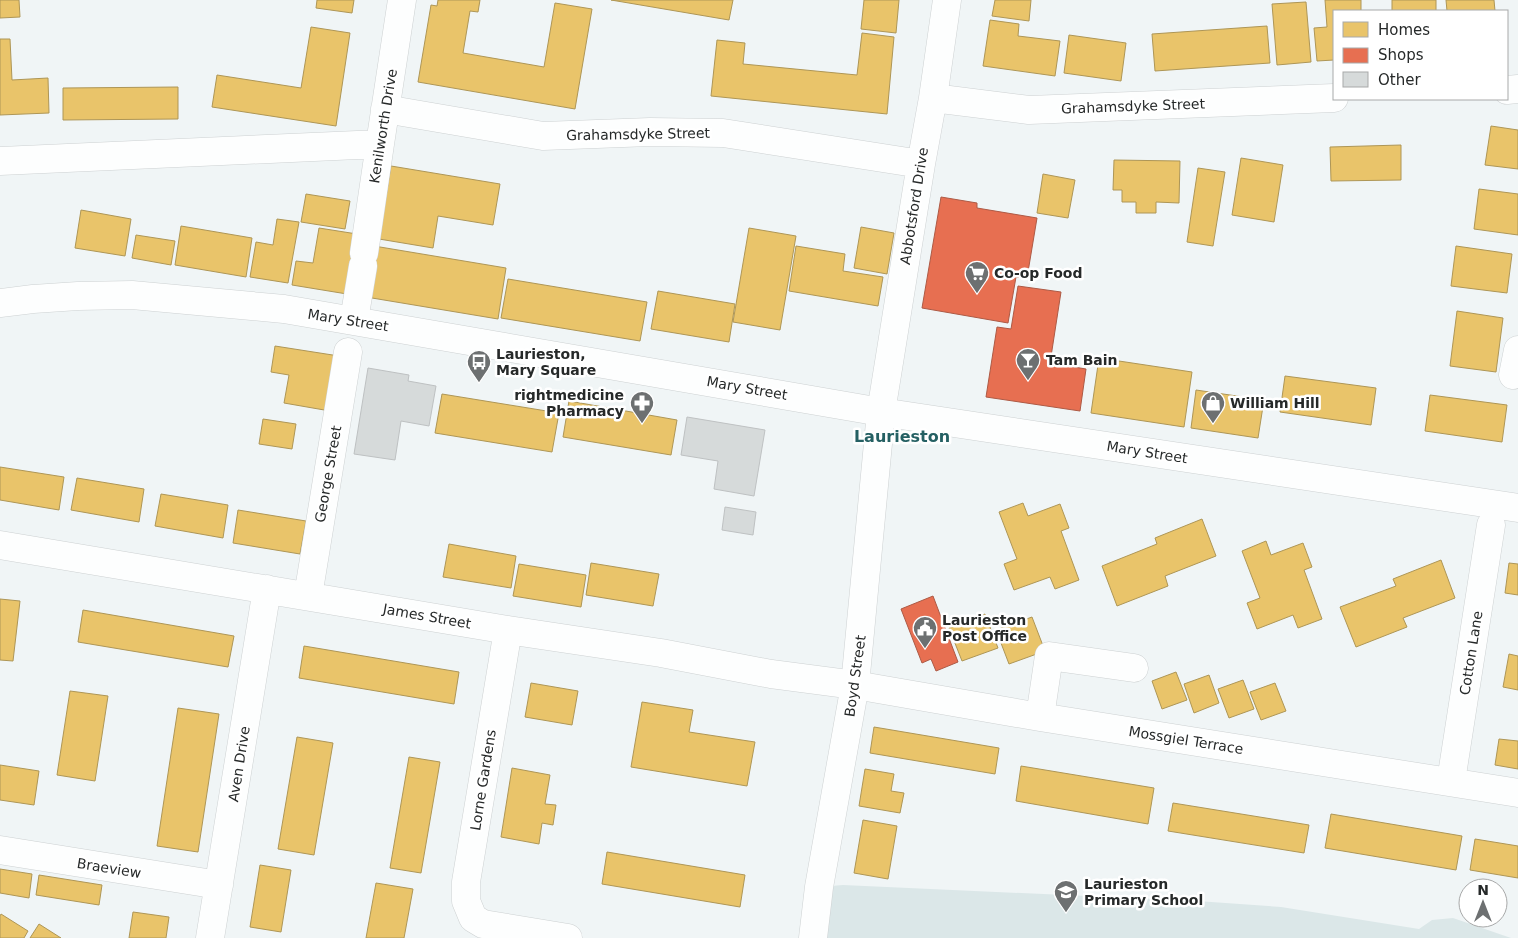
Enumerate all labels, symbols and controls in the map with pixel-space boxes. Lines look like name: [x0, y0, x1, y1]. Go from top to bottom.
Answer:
legend: [1333, 10, 1508, 100]
text: Homes: [1378, 21, 1430, 39]
text: Shops: [1378, 46, 1424, 64]
street label: Kenilworth Drive: [366, 68, 400, 184]
text: Other: [1378, 71, 1421, 89]
street label: Grahamsdyke Street: [1061, 95, 1206, 117]
street label: Grahamsdyke Street: [566, 125, 711, 143]
street label: Abbotsford Drive: [897, 146, 931, 266]
supermarket icon: Co-op Food: [964, 260, 990, 294]
place label: Co-op Food: [994, 265, 1082, 281]
street label: Mary Street: [306, 306, 390, 334]
place label: Laurieston, Mary Square: [496, 346, 596, 378]
bar icon: Tam Bain: [1015, 347, 1041, 381]
bus stop icon: Laurieston, Mary Square: [466, 349, 492, 383]
place label: Tam Bain: [1046, 352, 1118, 368]
street label: Mary Street: [705, 373, 789, 403]
place label: rightmedicine Pharmacy: [514, 387, 624, 419]
pharmacy icon: rightmedicine Pharmacy: [629, 390, 655, 424]
shop icon: William Hill: [1200, 390, 1226, 424]
place label: William Hill: [1230, 395, 1320, 411]
street label: George Street: [312, 424, 344, 524]
district label: Laurieston: [854, 427, 950, 446]
street label: Mary Street: [1105, 438, 1189, 466]
street label: James Street: [381, 600, 473, 632]
street label: Cotton Lane: [1456, 610, 1486, 696]
place label: Laurieston Post Office: [942, 612, 1027, 644]
public building icon: Laurieston Post Office: [912, 615, 938, 649]
street label: Boyd Street: [841, 634, 869, 718]
street label: Mossgiel Terrace: [1128, 723, 1244, 757]
street label: Aven Drive: [225, 725, 253, 803]
street label: Lorne Gardens: [467, 728, 499, 832]
street label: Braeview: [76, 855, 142, 881]
place label: Laurieston Primary School: [1084, 876, 1203, 908]
north arrow: [1458, 878, 1508, 928]
school or university icon: Laurieston Primary School: [1053, 879, 1079, 913]
text: N: [1477, 882, 1489, 898]

